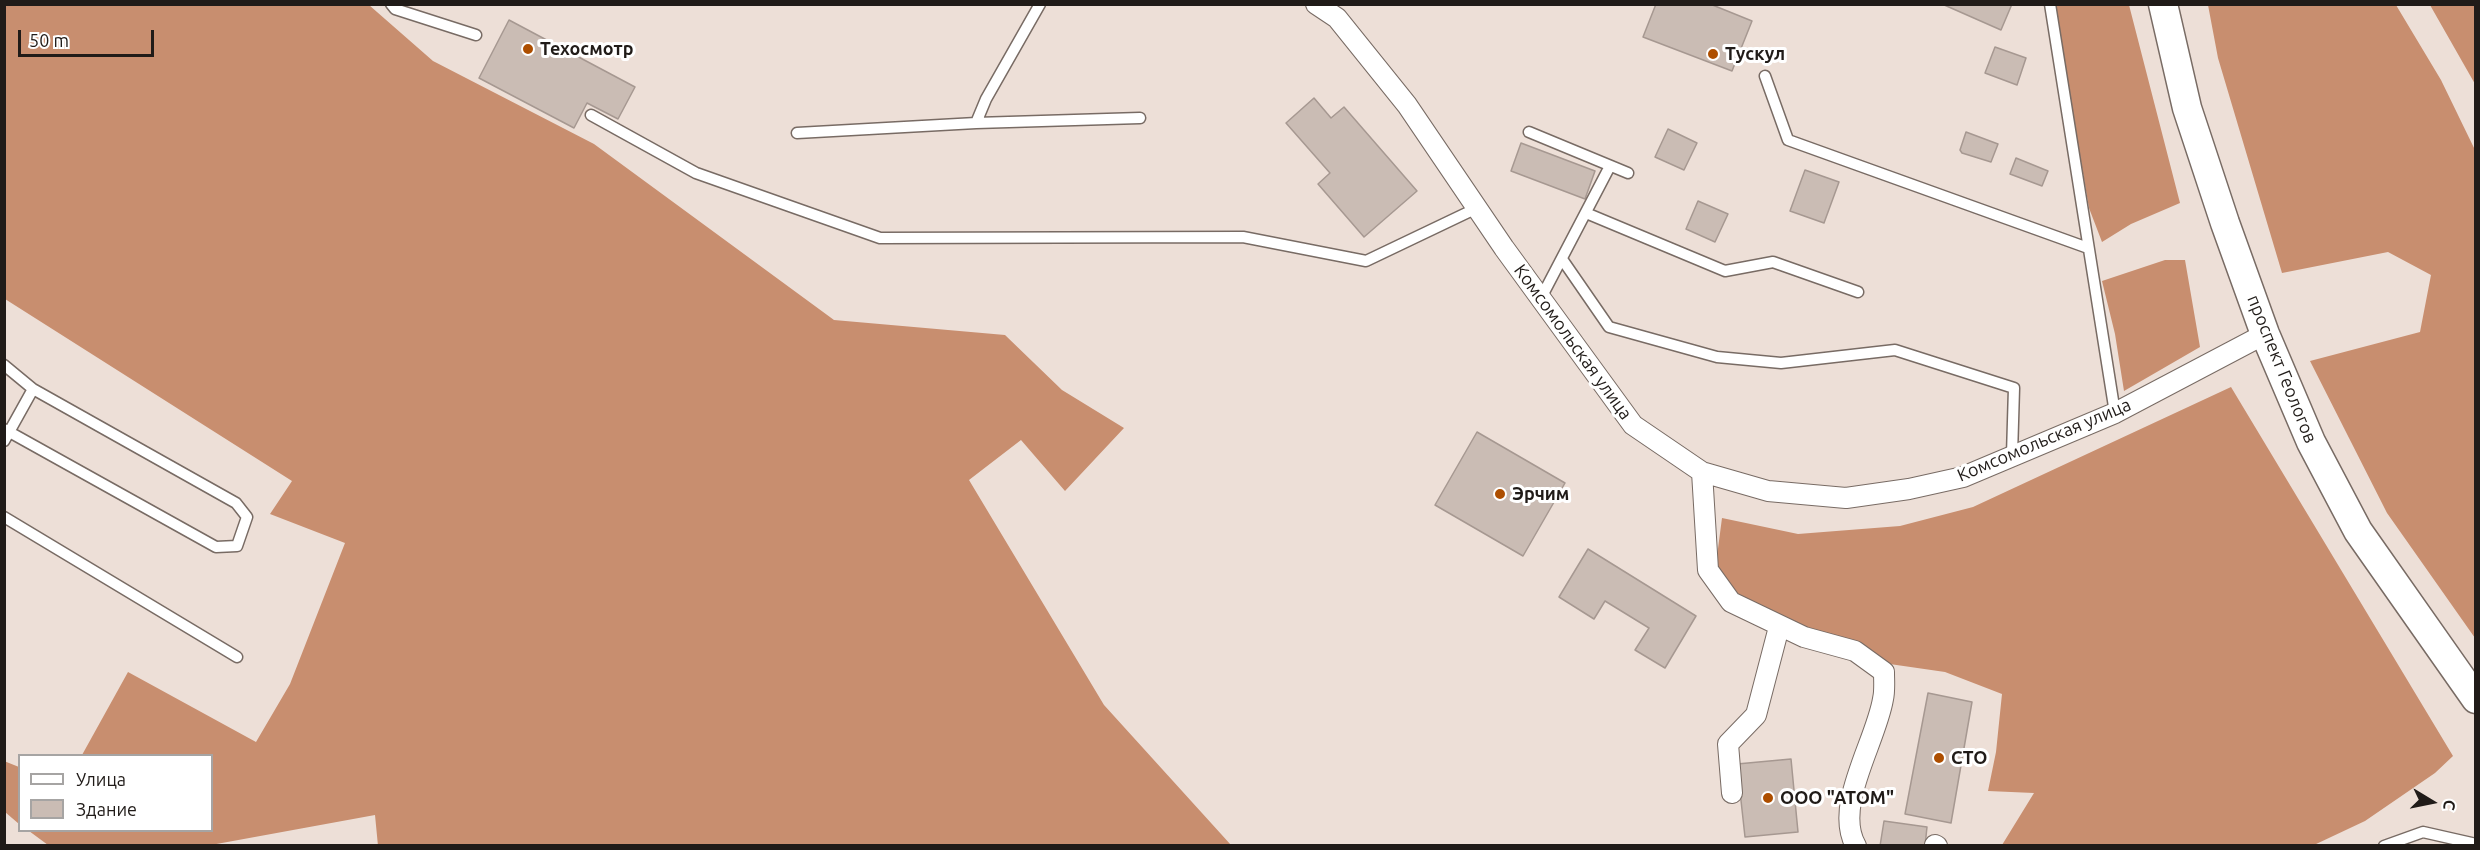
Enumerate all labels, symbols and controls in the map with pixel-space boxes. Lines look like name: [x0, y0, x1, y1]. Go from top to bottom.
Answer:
scale bar: [21, 18, 158, 56]
text: 50 m: [29, 30, 69, 50]
place label: Техосмотр: [540, 38, 633, 60]
marker: Техосмотр: [521, 42, 535, 56]
place label: Тускул: [1725, 43, 1785, 65]
marker: Тускул: [1706, 47, 1720, 61]
street label: Комсомольская улица: [1509, 260, 1637, 424]
street label: проспект Геологов: [2242, 292, 2322, 446]
street label: Комсомольская улица: [1954, 394, 2134, 486]
place label: Эрчим: [1512, 483, 1569, 505]
marker: Эрчим: [1493, 487, 1507, 501]
place label: СТО: [1951, 747, 1987, 769]
marker: СТО: [1932, 751, 1946, 765]
legend: [18, 754, 213, 832]
text: Улица: [76, 769, 126, 789]
north arrow: [2402, 772, 2462, 832]
place label: ООО "АТОМ": [1780, 787, 1894, 809]
marker: ООО "АТОМ": [1761, 791, 1775, 805]
text: Здание: [76, 799, 137, 819]
text: С: [2440, 799, 2459, 812]

